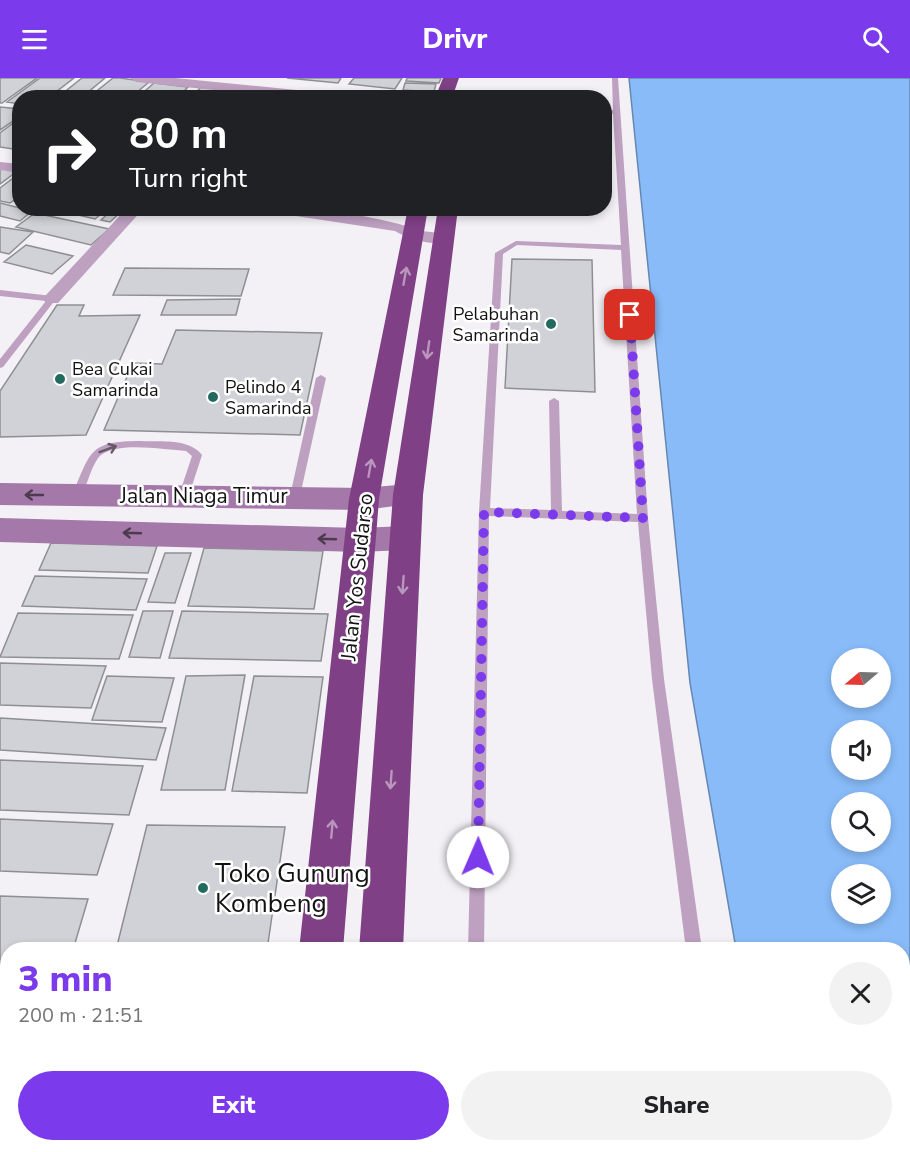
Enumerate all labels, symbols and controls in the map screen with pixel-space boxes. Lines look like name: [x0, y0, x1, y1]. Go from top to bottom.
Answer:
text: Drivr: [423, 21, 487, 58]
icon: menu: [18, 23, 51, 56]
icon: search: [859, 23, 892, 56]
text: 80 m: [129, 106, 228, 163]
icon: right: [30, 114, 108, 192]
text: Turn right: [129, 160, 247, 197]
one-way arrow: [400, 267, 411, 286]
pin: [604, 289, 655, 340]
icon: arrive: [613, 298, 646, 331]
place label: Pelabuhan Samarinda: [453, 302, 539, 347]
marker: Pelabuhan Samarinda: [544, 317, 558, 331]
one-way arrow: [422, 339, 433, 359]
place label: Bea Cukai Samarinda: [72, 357, 158, 402]
marker: Bea Cukai Samarinda: [53, 372, 67, 386]
place label: Pelindo 4 Samarinda: [225, 375, 311, 420]
marker: Pelindo 4 Samarinda: [206, 390, 220, 404]
one-way arrow: [99, 443, 118, 454]
one-way arrow: [365, 458, 376, 478]
street label: Jalan Niaga Timur: [119, 482, 288, 510]
one-way arrow: [25, 489, 45, 501]
street label: Jalan Yos Sudarso: [334, 492, 380, 663]
one-way arrow: [122, 528, 142, 539]
one-way arrow: [317, 533, 337, 545]
one-way arrow: [398, 575, 409, 595]
north arrow: [831, 648, 891, 708]
map controls: [831, 648, 891, 924]
button: sound: [831, 720, 891, 780]
one-way arrow: [385, 769, 396, 789]
button: search: [831, 792, 891, 852]
one-way arrow: [327, 819, 338, 839]
position arrow: [446, 825, 510, 889]
place label: Toko Gunung Kombeng: [215, 856, 370, 921]
button: layers: [831, 864, 891, 924]
marker: Toko Gunung Kombeng: [196, 881, 210, 895]
text: 3 min: [18, 955, 113, 1004]
button: close: [829, 962, 892, 1025]
text: 200 m · 21:51: [18, 1002, 144, 1029]
button: Exit: [18, 1071, 449, 1140]
button: Share: [461, 1071, 892, 1140]

